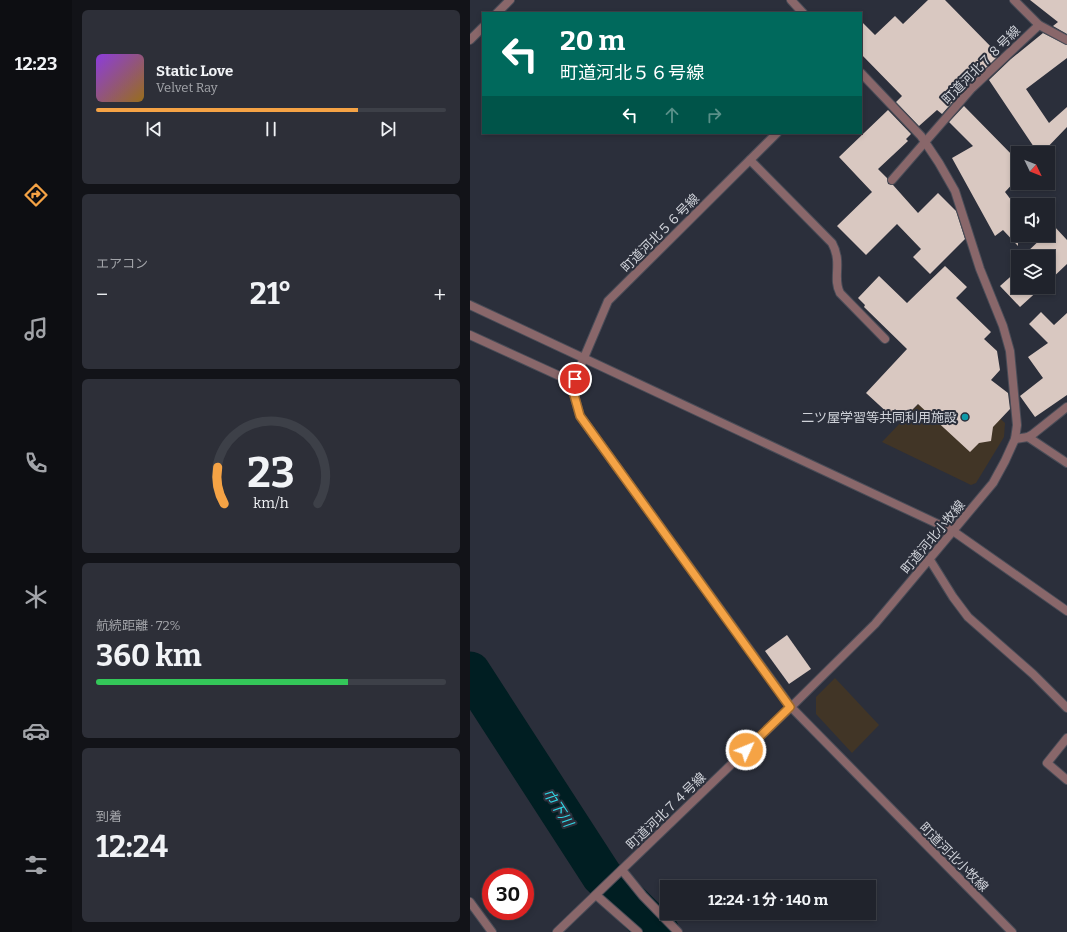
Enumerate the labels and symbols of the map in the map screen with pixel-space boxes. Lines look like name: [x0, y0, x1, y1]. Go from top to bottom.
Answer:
street label: 町道河北７８号線: [939, 23, 1023, 107]
north arrow: [1011, 146, 1055, 190]
street label: 町道河北５６号線: [618, 191, 702, 275]
pin: [558, 362, 592, 396]
place label: 二ツ屋学習等共同利用施設: [801, 410, 957, 425]
marker: 二ツ屋学習等共同利用施設: [960, 412, 970, 422]
street label: 町道河北小牧線: [898, 497, 968, 577]
position arrow: [725, 729, 767, 771]
street label: 町道河北７４号線: [623, 769, 709, 853]
water label: 巾下川: [539, 786, 578, 832]
street label: 町道河北小牧線: [917, 820, 991, 894]
speed limit sign: 30: [482, 868, 534, 920]

